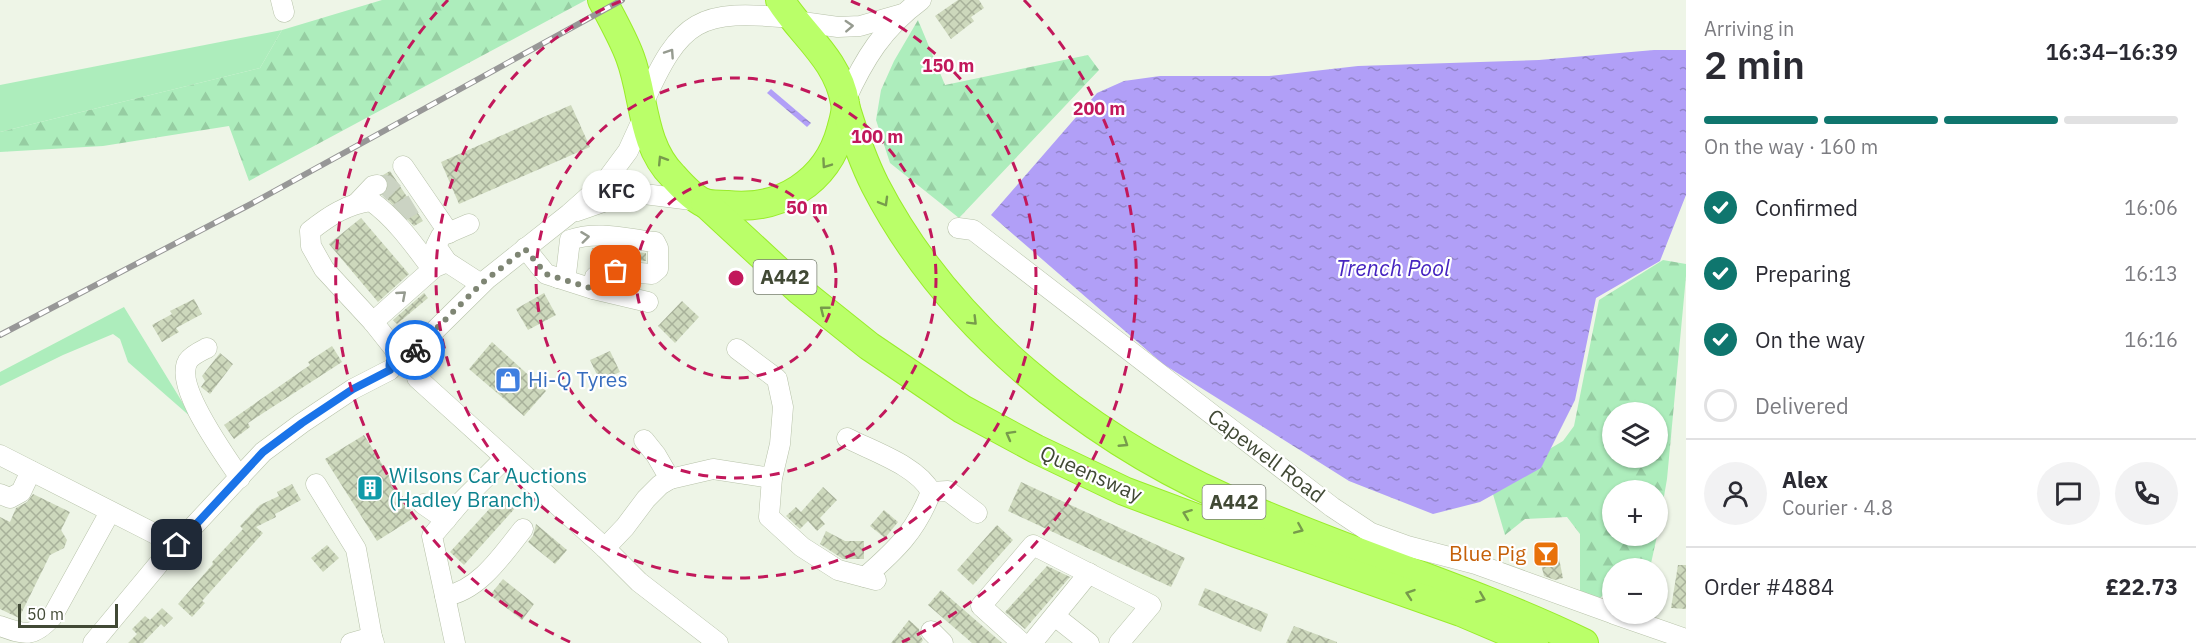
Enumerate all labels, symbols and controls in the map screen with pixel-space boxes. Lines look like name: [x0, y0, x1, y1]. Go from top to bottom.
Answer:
text: Arriving in: [1704, 15, 1794, 42]
one-way arrow: [845, 20, 854, 33]
text: 16:34–16:39: [2045, 37, 2178, 66]
text: 2 min: [1704, 39, 1805, 90]
one-way arrow: [663, 48, 674, 59]
text: 150 m: [922, 54, 974, 77]
text: 200 m: [1073, 97, 1125, 120]
text: 100 m: [851, 125, 903, 148]
text: On the way · 160 m: [1704, 133, 1878, 160]
one-way arrow: [657, 156, 669, 166]
one-way arrow: [822, 157, 833, 168]
callout: KFC: [582, 169, 650, 211]
text: KFC: [598, 177, 635, 204]
icon: check: [1704, 191, 1737, 224]
text: Confirmed: [1755, 193, 1858, 222]
text: 16:06: [2124, 194, 2178, 221]
text: 50 m: [786, 196, 828, 219]
one-way arrow: [877, 196, 889, 206]
one-way arrow: [580, 231, 589, 243]
pin: [590, 245, 641, 296]
water label: Trench Pool: [1336, 253, 1450, 282]
icon: bag: [599, 254, 632, 287]
icon: check: [1704, 257, 1737, 290]
text: Preparing: [1755, 259, 1850, 288]
road number: A442: [754, 260, 816, 294]
text: 16:13: [2124, 260, 2178, 287]
centre of rings: [726, 268, 746, 288]
one-way arrow: [395, 292, 406, 303]
one-way arrow: [819, 306, 830, 317]
one-way arrow: [966, 314, 976, 325]
courier: [385, 320, 445, 380]
icon: check: [1704, 323, 1737, 356]
text: On the way: [1755, 325, 1865, 354]
text: 16:16: [2124, 326, 2178, 353]
icon: bike: [399, 334, 432, 367]
shop icon: Hi-Q Tyres: [493, 365, 523, 395]
place label: Hi-Q Tyres: [528, 365, 628, 393]
text: Delivered: [1755, 391, 1849, 420]
street label: Capewell Road: [1202, 402, 1331, 508]
map controls: [1602, 402, 1668, 624]
button: layers: [1602, 402, 1668, 468]
one-way arrow: [1005, 431, 1016, 442]
one-way arrow: [1118, 436, 1129, 447]
street label: Queensway: [1036, 438, 1148, 508]
place label: Wilsons Car Auctions (Hadley Branch): [389, 461, 587, 513]
button: person: [1704, 462, 1767, 525]
button: chat: [2037, 462, 2100, 525]
button: phone: [2115, 462, 2178, 525]
text: Alex: [1782, 465, 1828, 494]
building icon: Wilsons Car Auctions (Hadley Branch): [355, 473, 385, 503]
button: +: [1602, 480, 1668, 546]
road number: A442: [1202, 485, 1266, 519]
text: Courier · 4.8: [1782, 494, 1893, 521]
one-way arrow: [1183, 509, 1193, 522]
pin: [151, 519, 202, 570]
one-way arrow: [1293, 522, 1304, 534]
icon: home: [160, 528, 193, 561]
place label: Blue Pig: [1449, 539, 1526, 567]
bar icon: Blue Pig: [1531, 539, 1561, 569]
button: −: [1602, 558, 1668, 624]
text: Order #4884: [1704, 572, 1834, 601]
text: £22.73: [2106, 572, 2178, 601]
one-way arrow: [1406, 589, 1416, 602]
one-way arrow: [1475, 591, 1486, 603]
scale bar: [18, 601, 118, 628]
text: 50 m: [27, 604, 64, 624]

